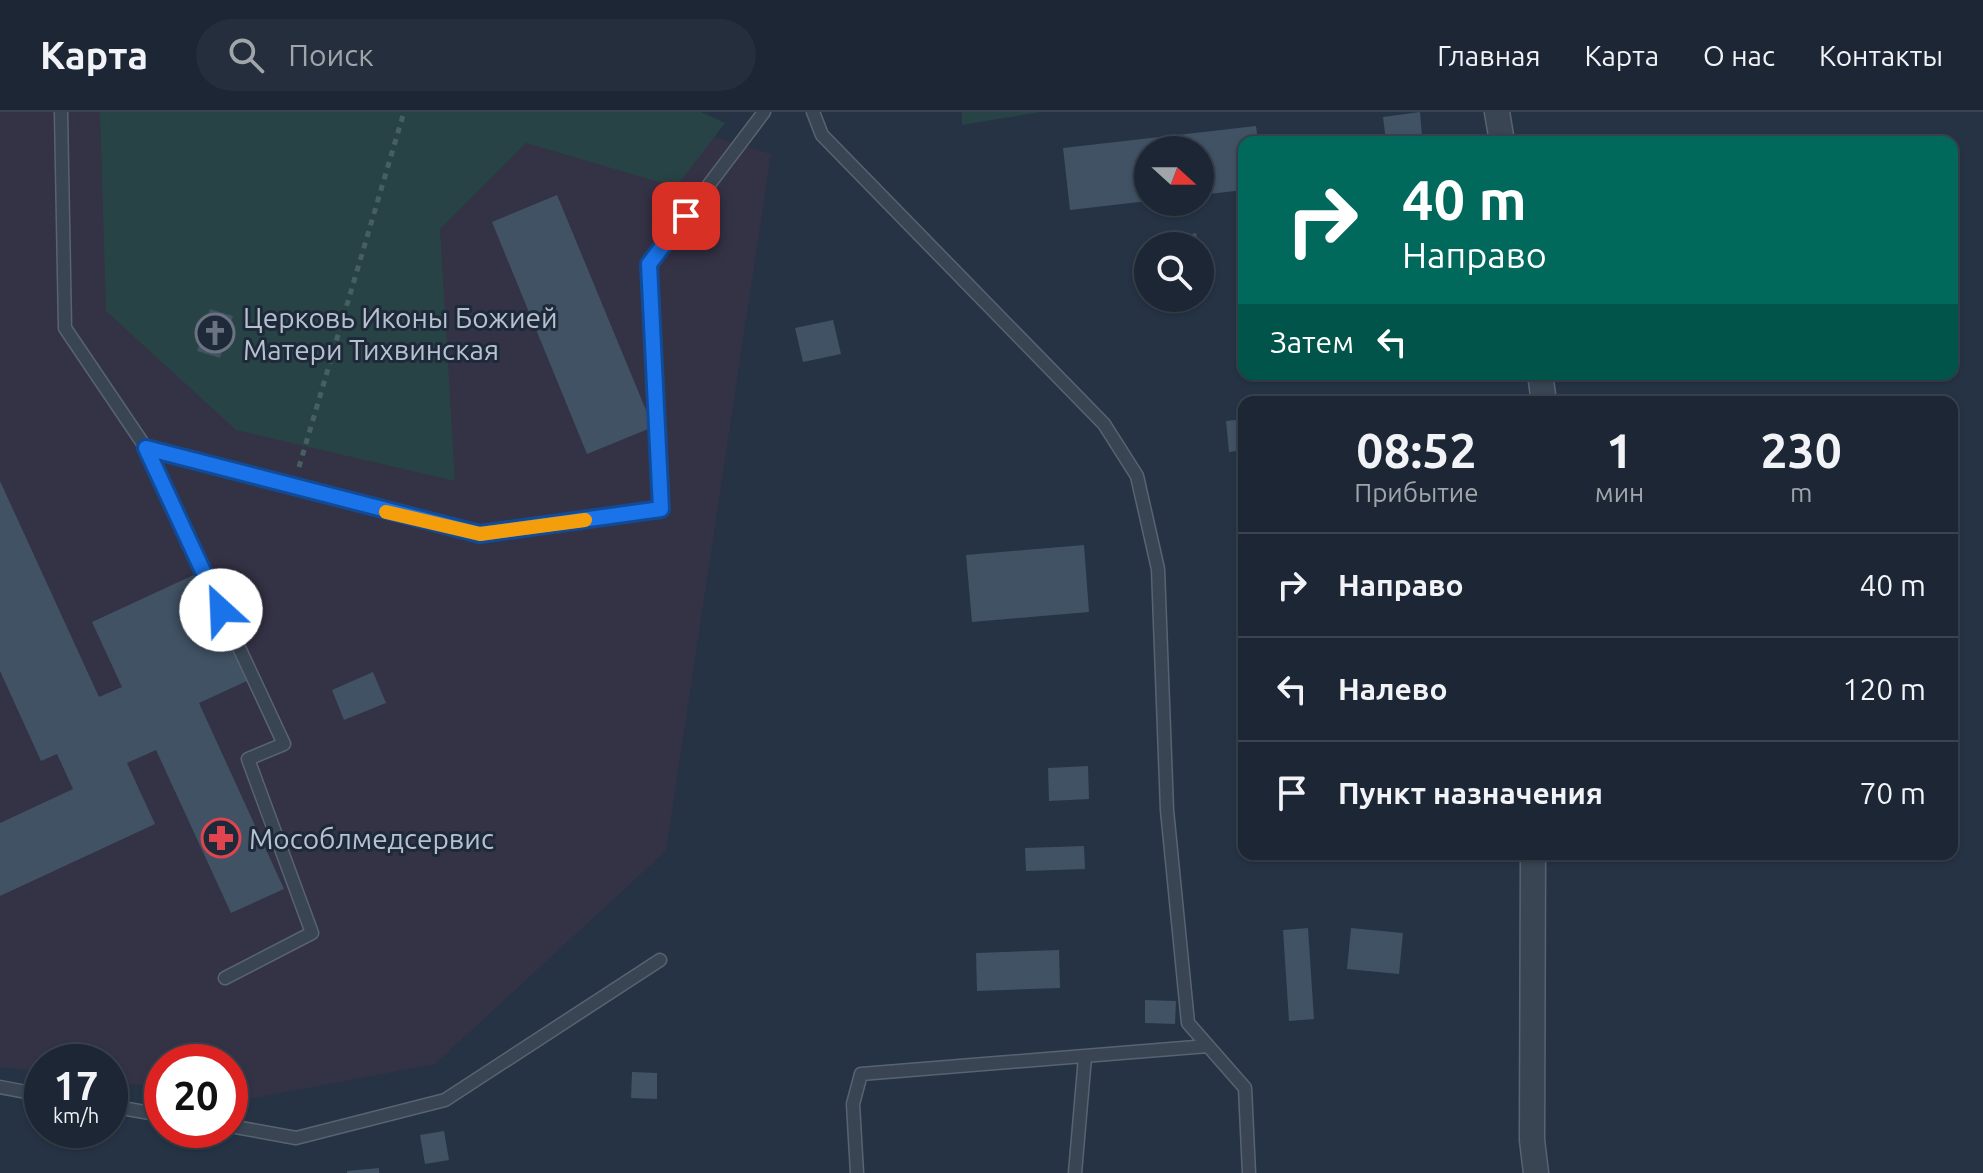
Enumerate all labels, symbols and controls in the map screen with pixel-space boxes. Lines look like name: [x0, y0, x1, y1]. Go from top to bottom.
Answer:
search box: [196, 19, 756, 91]
icon: search: [224, 33, 268, 77]
text: Карта: [40, 34, 148, 76]
text: Поиск: [288, 38, 374, 72]
text: Главная: [1437, 40, 1540, 71]
text: Карта: [1584, 40, 1659, 71]
text: О нас: [1703, 40, 1775, 71]
text: Контакты: [1819, 40, 1943, 71]
north arrow: [1134, 136, 1214, 216]
map controls: [1134, 136, 1214, 312]
icon: right: [1270, 168, 1374, 272]
text: 40 m: [1402, 168, 1527, 231]
pin: [652, 182, 720, 250]
icon: arrive: [664, 194, 708, 238]
button: search: [1134, 232, 1214, 312]
text: Направо: [1402, 234, 1547, 275]
place label: Церковь Иконы Божией Матери Тихвинская: [243, 302, 558, 365]
church icon: Церковь Иконы Божией Матери Тихвинская: [194, 312, 236, 354]
icon: left: [1370, 320, 1414, 364]
text: Затем: [1270, 325, 1354, 359]
text: 08:52: [1356, 423, 1476, 477]
text: 1: [1606, 423, 1633, 477]
text: 230: [1761, 423, 1842, 477]
text: Прибытие: [1354, 478, 1479, 507]
text: мин: [1595, 478, 1644, 507]
text: m: [1790, 478, 1812, 507]
icon: right: [1270, 563, 1314, 607]
position arrow: [179, 568, 263, 652]
text: Направо: [1338, 568, 1464, 602]
text: 40 m: [1859, 568, 1926, 602]
icon: left: [1270, 667, 1314, 711]
text: Налево: [1338, 672, 1448, 706]
text: 120 m: [1842, 672, 1926, 706]
icon: arrive: [1270, 771, 1314, 815]
text: Пункт назначения: [1338, 776, 1603, 810]
text: 70 m: [1859, 776, 1926, 810]
pharmacy icon: Мособлмедсервис: [200, 817, 242, 859]
place label: Мособлмедсервис: [249, 823, 494, 854]
speed limit sign: 20: [144, 1044, 248, 1148]
text: 17: [53, 1063, 99, 1108]
text: km/h: [53, 1104, 99, 1127]

